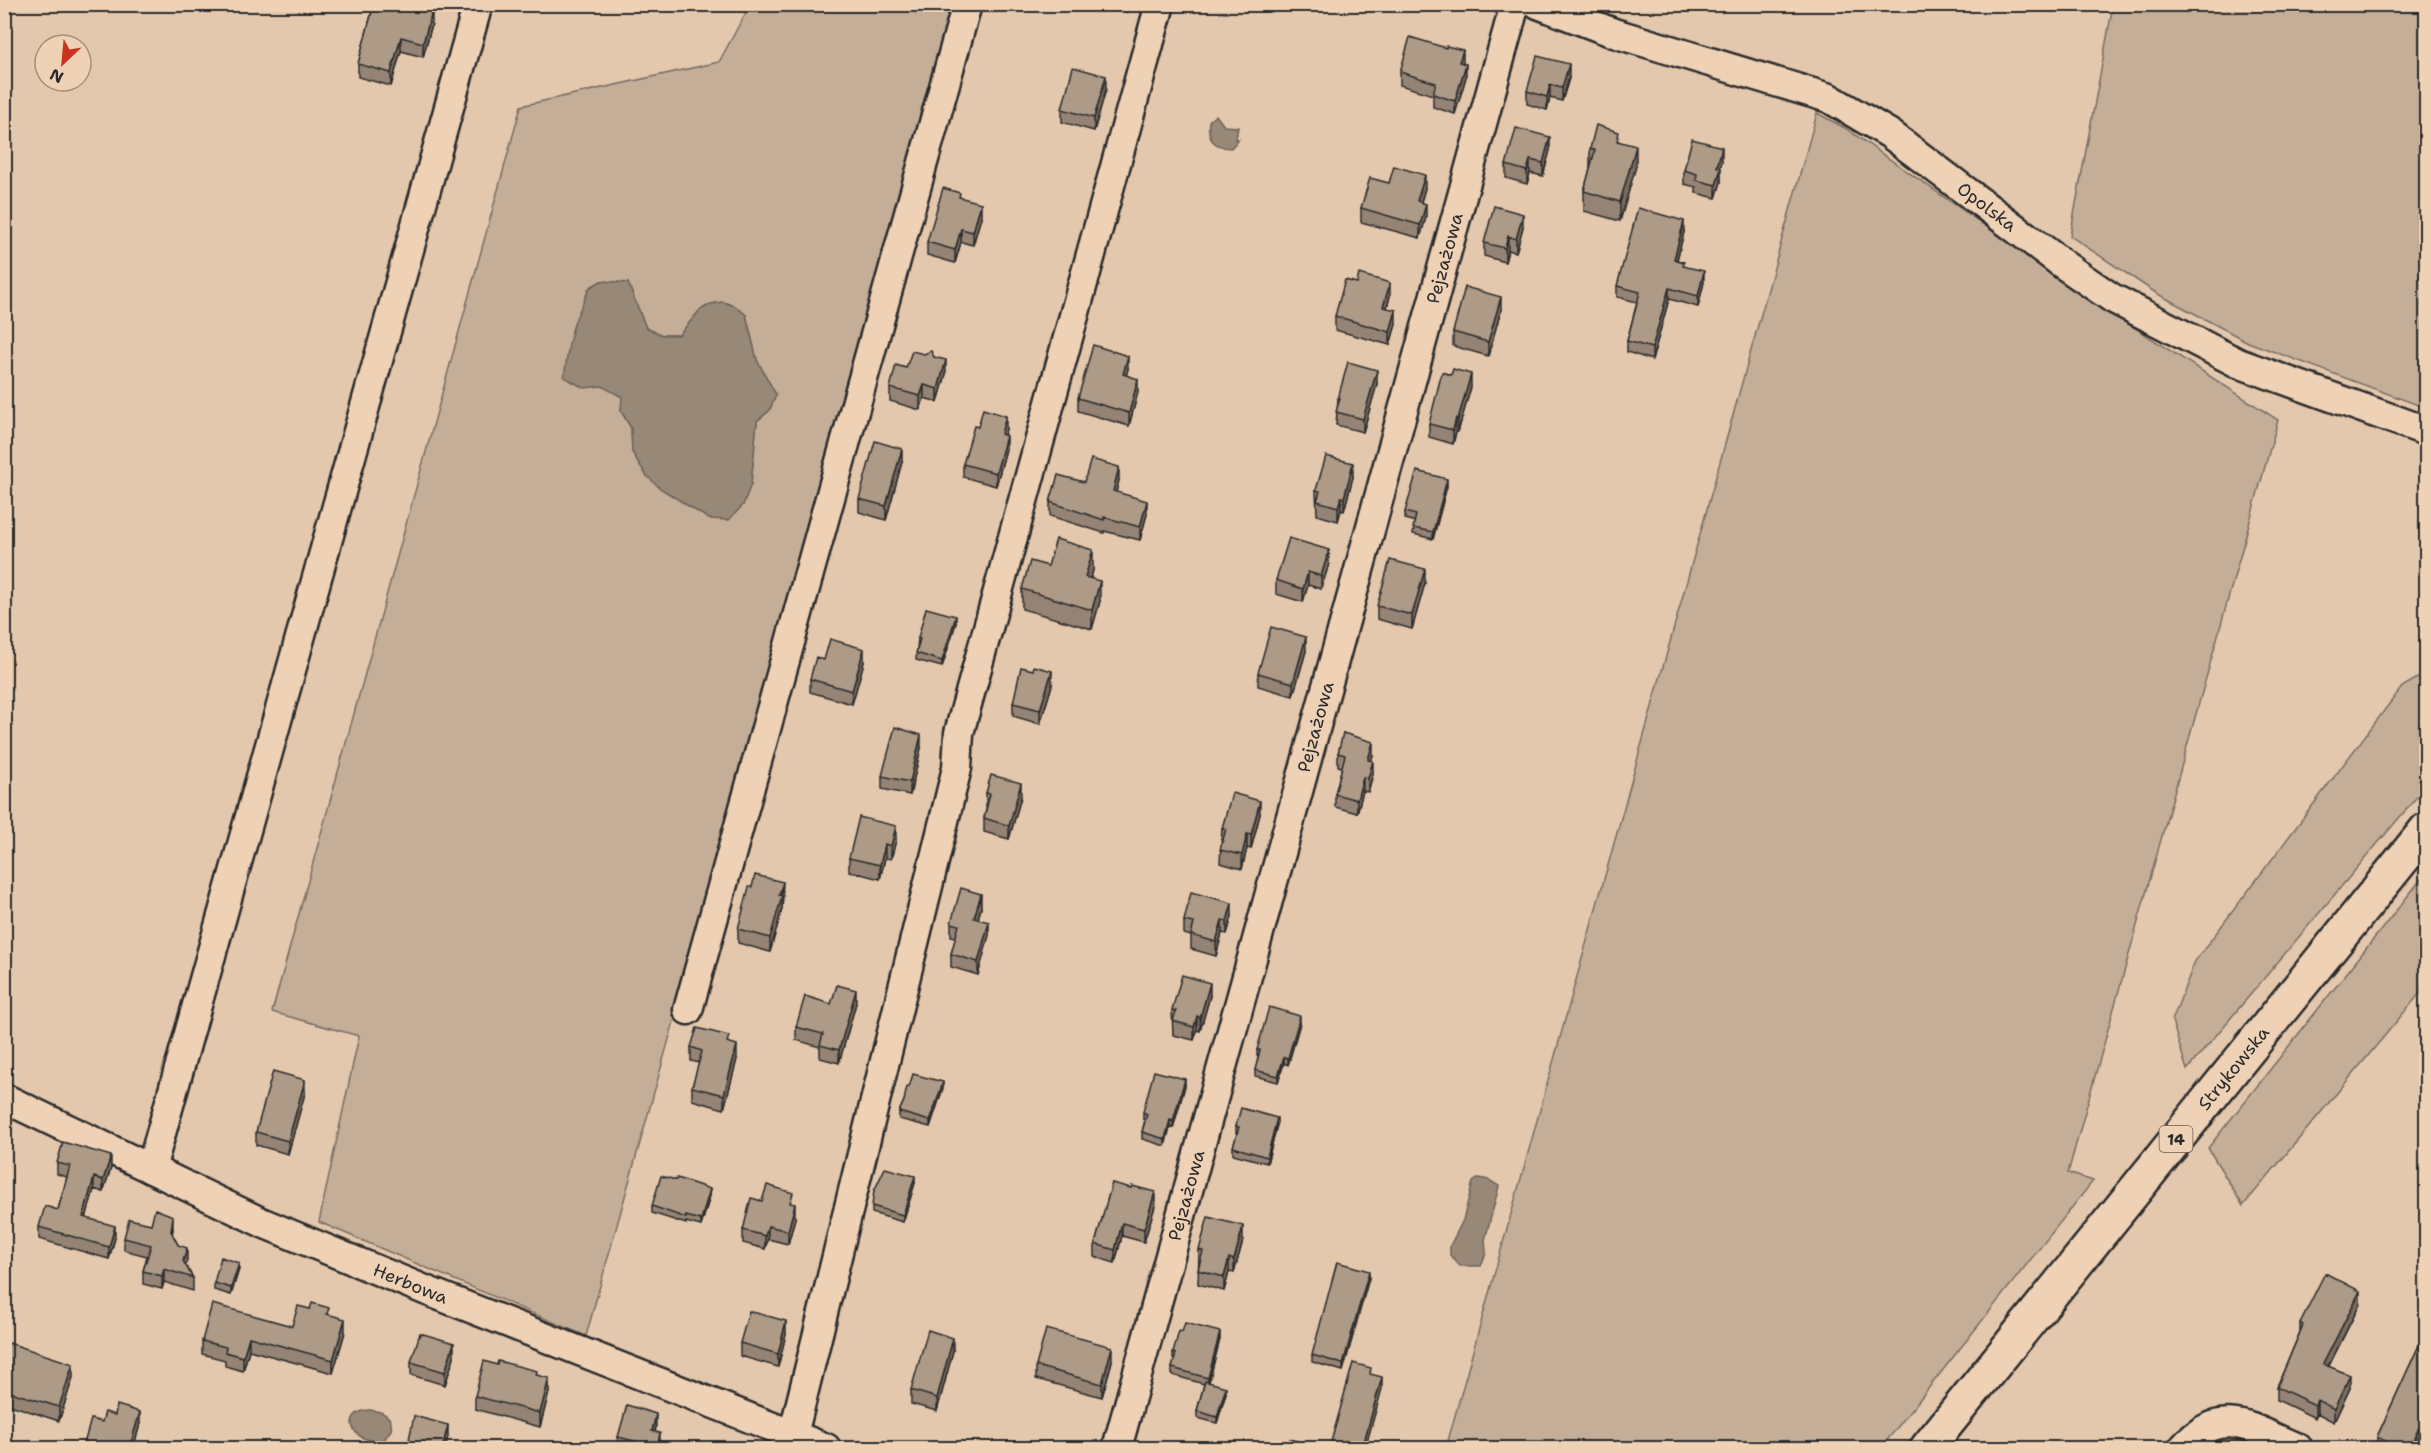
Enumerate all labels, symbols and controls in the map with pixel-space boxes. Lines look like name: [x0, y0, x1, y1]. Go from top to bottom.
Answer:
north arrow: [33, 33, 93, 93]
text: N: [46, 64, 67, 88]
street label: Opolska: [1952, 177, 2022, 237]
street label: Pejzażowa: [1421, 210, 1469, 306]
street label: Pejzażowa: [1292, 679, 1340, 775]
street label: Strykowska: [2193, 1021, 2275, 1115]
road number: 14: [2160, 1126, 2192, 1152]
street label: Pejzażowa: [1163, 1147, 1211, 1244]
street label: Herbowa: [369, 1258, 451, 1310]

